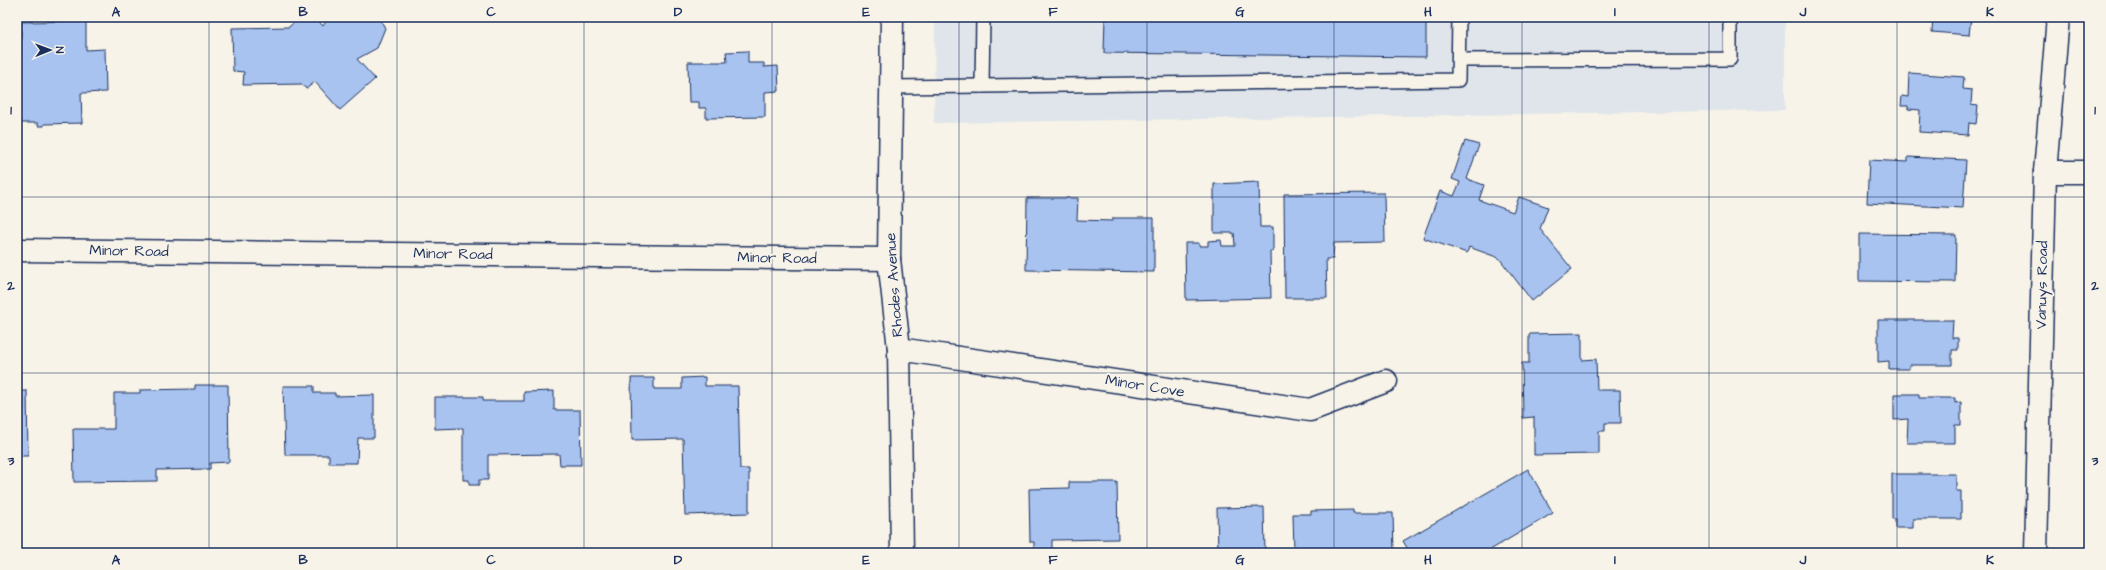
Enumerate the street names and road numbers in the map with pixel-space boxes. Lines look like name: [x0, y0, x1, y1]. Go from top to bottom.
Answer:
street label: Rhodes Avenue: [880, 232, 908, 338]
street label: Minor Road: [89, 240, 169, 262]
street label: Vanuys Road: [2031, 240, 2054, 329]
street label: Minor Road: [413, 243, 493, 265]
street label: Minor Road: [737, 247, 817, 269]
street label: Minor Cove: [1104, 369, 1186, 403]

